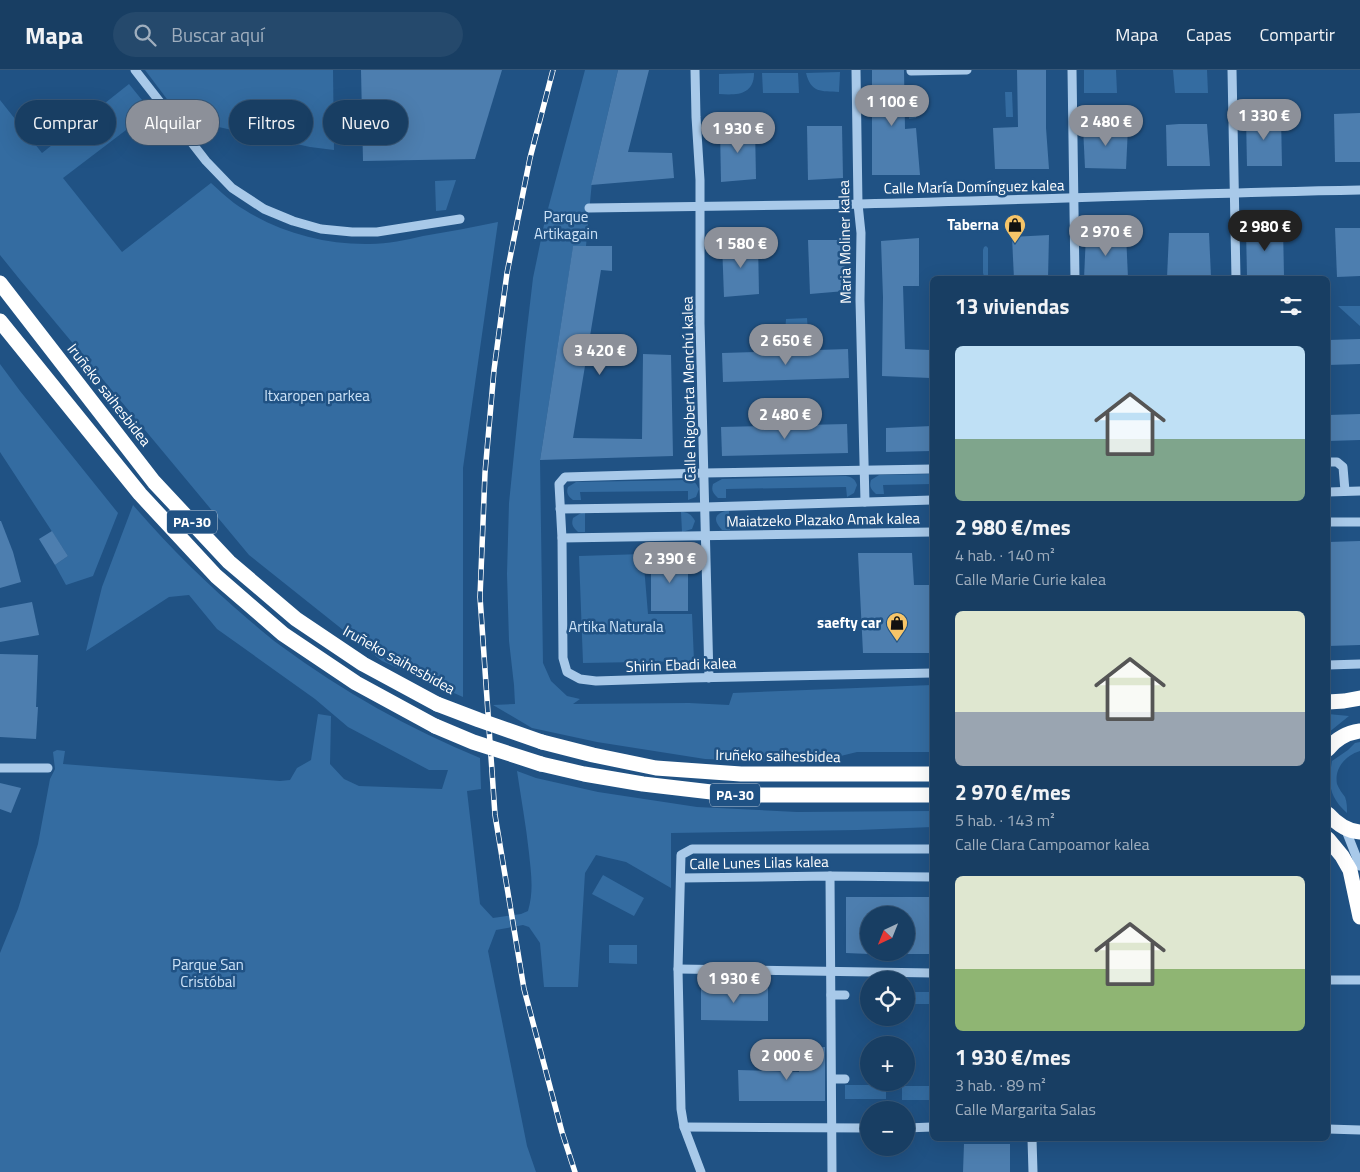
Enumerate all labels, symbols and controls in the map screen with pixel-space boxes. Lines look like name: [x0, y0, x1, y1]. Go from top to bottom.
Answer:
search box: [113, 12, 463, 57]
text: Mapa: [25, 17, 83, 53]
text: Buscar aquí: [171, 20, 264, 49]
icon: search: [131, 21, 159, 49]
text: Mapa: [1115, 21, 1158, 48]
text: Capas: [1186, 21, 1232, 48]
text: Compartir: [1260, 21, 1335, 48]
pin: 1 100 €: [846, 85, 938, 127]
text: 1 100 €: [866, 89, 918, 113]
pin: 1 330 €: [1218, 98, 1310, 141]
chip: Comprar: [15, 100, 116, 145]
chip: Alquilar: [126, 100, 219, 145]
chip: Filtros: [229, 100, 313, 145]
chip: Nuevo: [323, 100, 408, 145]
text: 1 330 €: [1238, 103, 1290, 127]
pin: 2 480 €: [1060, 104, 1152, 147]
text: 2 480 €: [1080, 109, 1132, 133]
pin: 1 930 €: [692, 112, 784, 154]
text: 1 930 €: [712, 116, 764, 140]
street label: Calle María Domínguez kalea: [883, 173, 1065, 200]
street label: Maria Moliner kalea: [832, 179, 857, 304]
park label: Parque Artikagain: [534, 205, 598, 245]
pin: 2 980 €: [1219, 210, 1311, 252]
place label: Taberna: [947, 213, 999, 236]
shop icon: Taberna: [1003, 213, 1027, 244]
pin: 2 970 €: [1060, 214, 1152, 257]
text: 2 980 €: [1239, 214, 1291, 238]
text: 2 970 €: [1080, 219, 1132, 243]
pin: 1 580 €: [695, 226, 787, 269]
text: 1 580 €: [715, 231, 767, 255]
text: 13 viviendas: [955, 290, 1069, 322]
icon: filters: [1277, 292, 1305, 320]
street label: Calle Rigoberta Menchú kalea: [675, 296, 702, 482]
pin: 2 650 €: [740, 324, 832, 366]
text: 2 650 €: [760, 328, 812, 352]
pin: 3 420 €: [554, 334, 646, 376]
street label: Iruñeko saihesbidea: [62, 338, 157, 452]
text: 3 420 €: [574, 338, 626, 362]
icon: home: [1085, 379, 1175, 469]
park label: Itxaropen parkea: [264, 384, 370, 407]
pin: 2 480 €: [739, 398, 831, 440]
text: 2 480 €: [759, 402, 811, 426]
street label: Maiatzeko Plazako Amak kalea: [726, 506, 921, 533]
road number: PA-30: [167, 511, 217, 534]
text: 2 980 €/mes: [955, 511, 1071, 543]
pin: 2 390 €: [624, 542, 716, 584]
text: 4 hab. · 140 m²: [955, 543, 1055, 567]
text: 2 390 €: [644, 546, 696, 570]
text: Calle Marie Curie kalea: [955, 567, 1106, 591]
place label: saefty car: [817, 611, 881, 634]
shop icon: saefty car: [885, 611, 909, 642]
park label: Artika Naturala: [568, 615, 664, 638]
street label: Iruñeko saihesbidea: [339, 619, 460, 700]
icon: home: [1085, 644, 1175, 734]
street label: Shirin Ebadi kalea: [625, 651, 737, 678]
street label: Iruñeko saihesbidea: [715, 743, 841, 768]
text: 2 970 €/mes: [955, 776, 1071, 808]
road number: PA-30: [710, 784, 760, 806]
text: 5 hab. · 143 m²: [955, 808, 1055, 832]
text: Calle Clara Campoamor kalea: [955, 832, 1150, 856]
street label: Calle Lunes Lilas kalea: [689, 850, 829, 875]
north arrow: [860, 906, 915, 961]
map controls: [860, 906, 915, 1156]
icon: home: [1085, 909, 1175, 999]
park label: Parque San Cristóbal: [172, 953, 244, 993]
pin: 1 930 €: [688, 962, 780, 1004]
text: 1 930 €: [708, 966, 760, 990]
button: locate: [860, 971, 915, 1026]
button: +: [860, 1036, 915, 1091]
pin: 2 000 €: [741, 1038, 833, 1081]
text: 1 930 €/mes: [955, 1041, 1071, 1073]
text: 2 000 €: [761, 1043, 813, 1067]
text: 3 hab. · 89 m²: [955, 1073, 1046, 1097]
text: Calle Margarita Salas: [955, 1097, 1096, 1121]
button: −: [860, 1101, 915, 1156]

